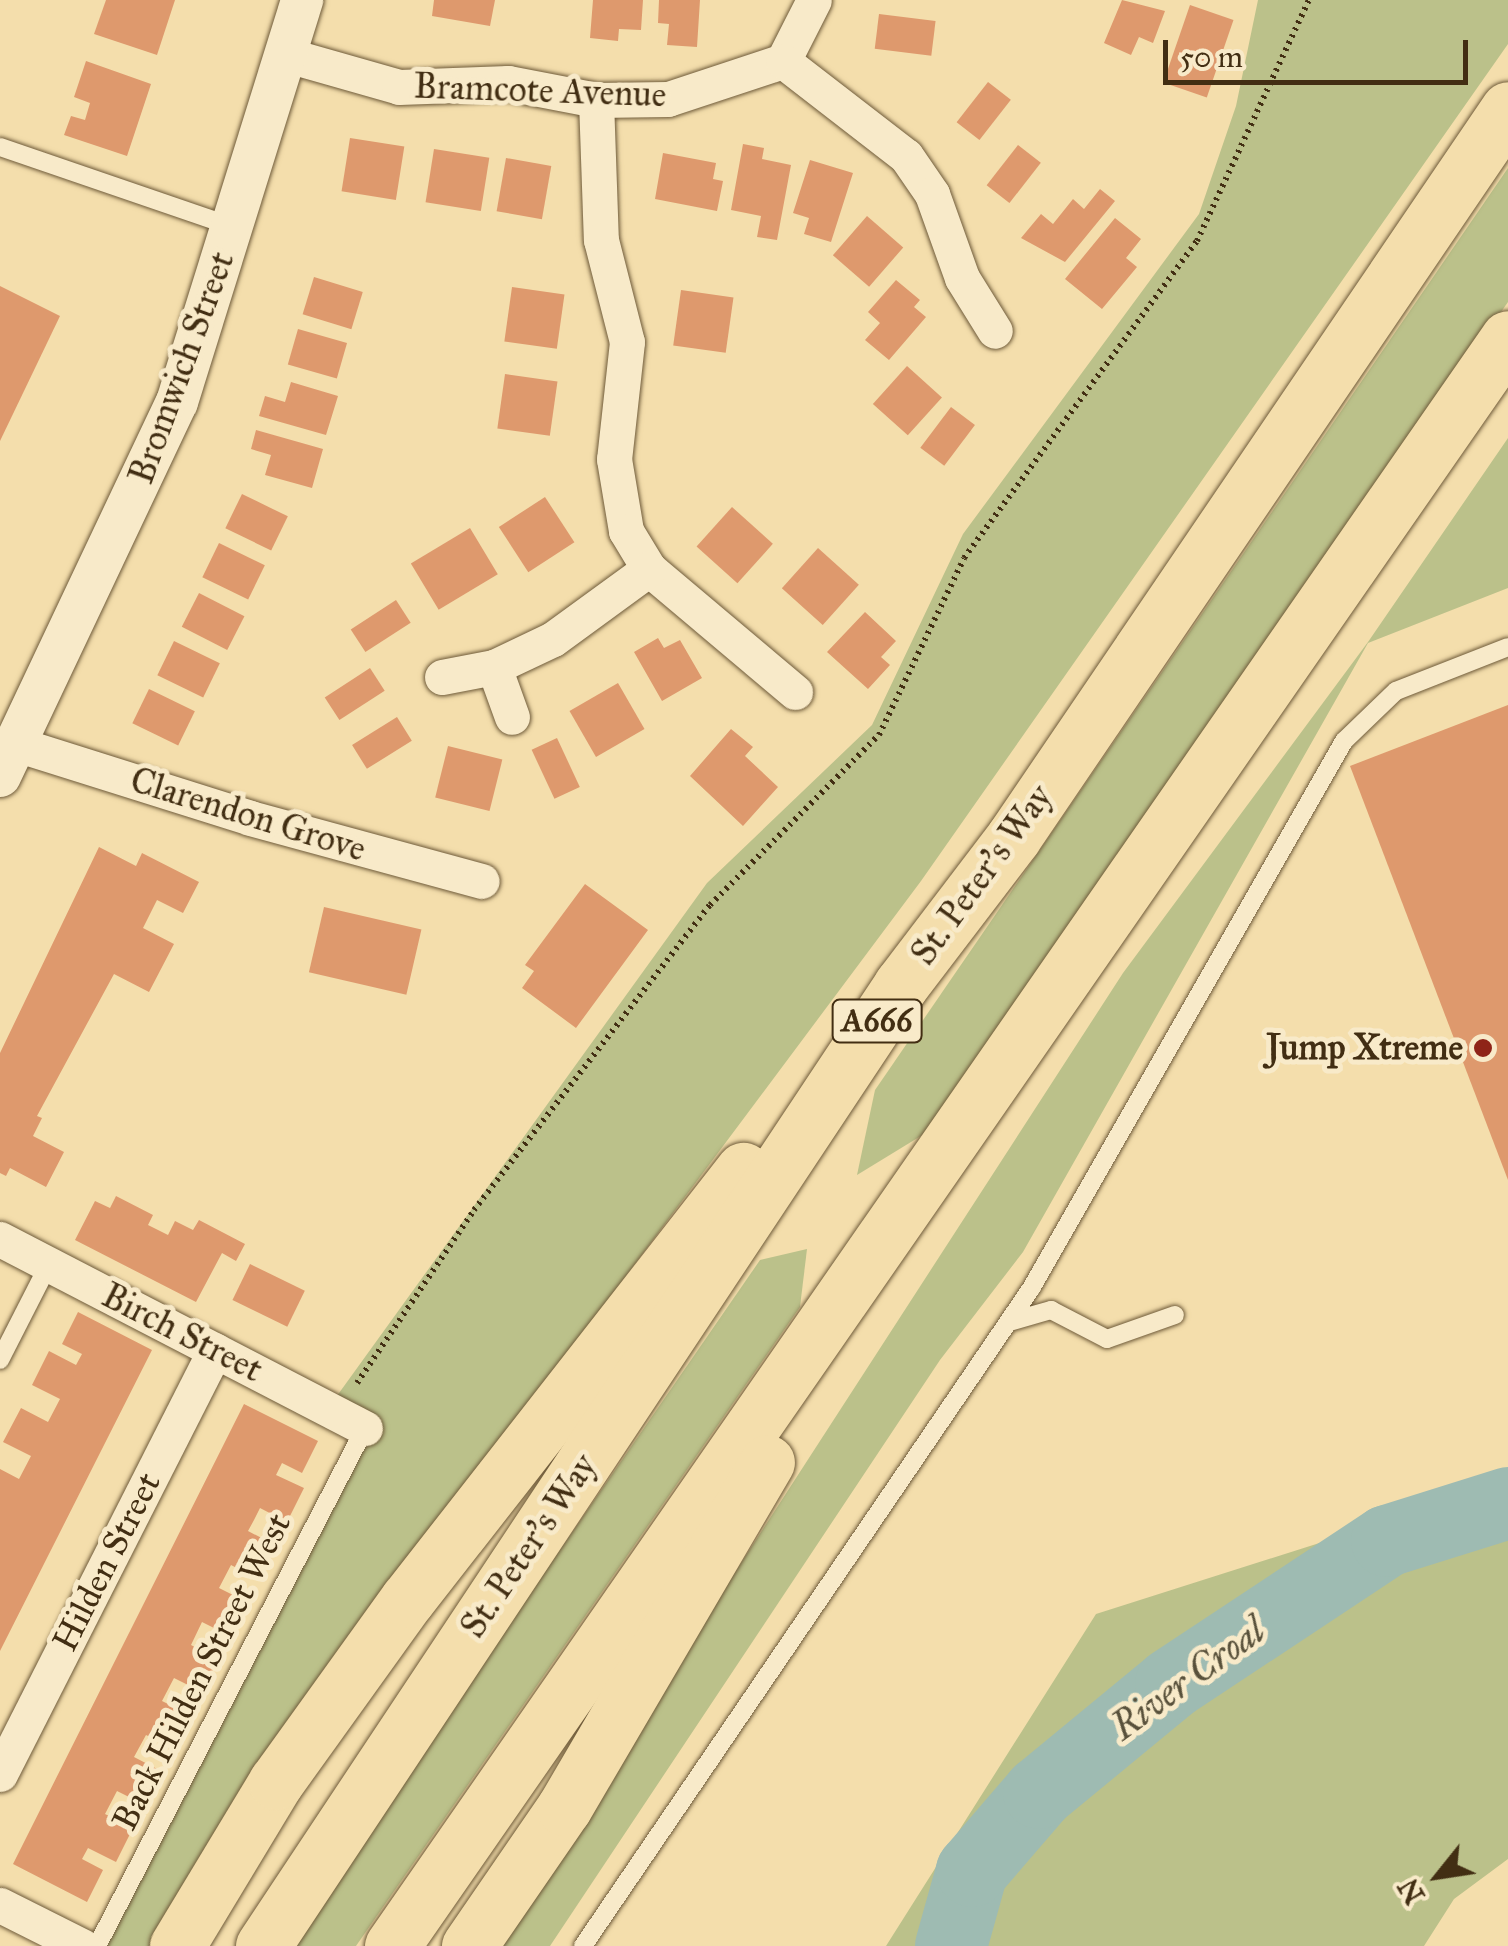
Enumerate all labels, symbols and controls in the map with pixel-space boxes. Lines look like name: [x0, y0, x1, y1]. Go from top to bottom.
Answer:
scale bar: [1168, 20, 1473, 82]
text: 50 m: [1180, 39, 1243, 75]
street label: Bramcote Avenue: [413, 66, 667, 116]
street label: Bromwich Street: [121, 246, 243, 490]
street label: Clarendon Grove: [125, 759, 371, 871]
street label: St. Peter's Way: [903, 777, 1061, 973]
road number: A666: [830, 994, 924, 1048]
place label: Jump Xtreme: [1266, 1027, 1463, 1069]
marker: Jump Xtreme: [1472, 1037, 1494, 1059]
street label: Birch Street: [95, 1275, 269, 1391]
street label: St. Peter's Way: [452, 1446, 606, 1646]
street label: Hilden Street: [44, 1466, 170, 1658]
street label: Back Hilden Street West: [104, 1506, 300, 1838]
water label: River Croal: [1102, 1608, 1274, 1750]
north arrow: [1388, 1826, 1488, 1926]
text: N: [1390, 1872, 1433, 1910]

